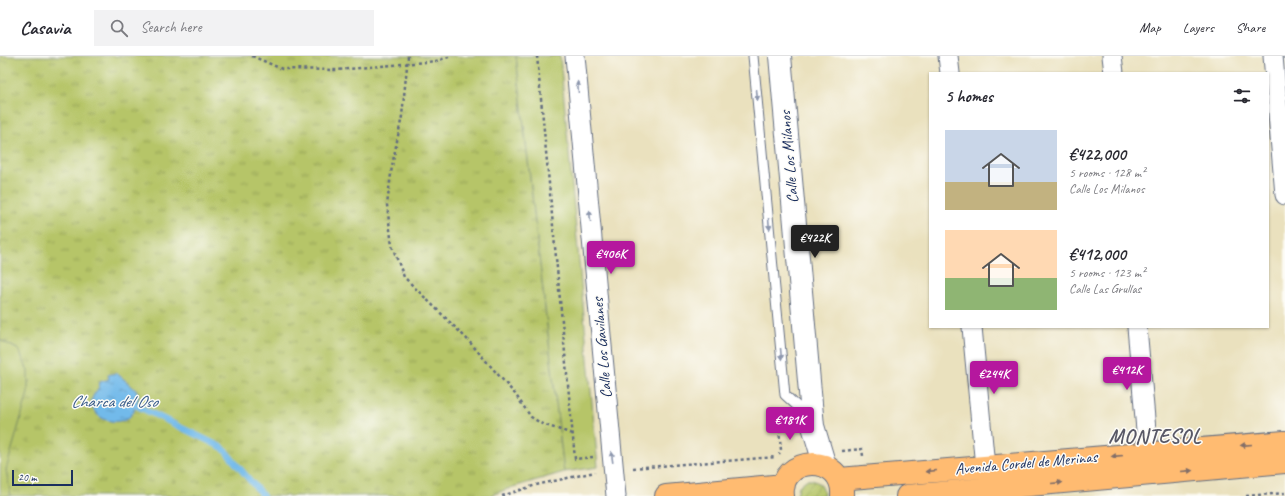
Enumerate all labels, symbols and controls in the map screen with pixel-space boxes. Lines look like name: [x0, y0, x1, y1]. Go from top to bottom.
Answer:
search box: [94, 10, 374, 46]
text: Casavia: [20, 16, 70, 40]
icon: search: [108, 17, 130, 39]
text: Search here: [140, 18, 202, 37]
text: Map: [1139, 19, 1161, 36]
text: Layers: [1183, 19, 1214, 36]
text: Share: [1236, 19, 1265, 36]
one-way arrow: [574, 81, 581, 93]
icon: filters: [1231, 85, 1253, 107]
text: 5 homes: [945, 86, 993, 107]
one-way arrow: [753, 89, 760, 101]
street label: Calle Los Milanos: [775, 108, 803, 204]
text: €422,000: [1069, 144, 1126, 165]
icon: home: [977, 146, 1025, 194]
text: 5 rooms · 128 m²: [1069, 165, 1145, 181]
text: Calle Los Milanos: [1069, 181, 1144, 197]
one-way arrow: [586, 210, 593, 222]
one-way arrow: [765, 218, 772, 230]
pin: €422K: [787, 225, 843, 259]
text: €422K: [800, 230, 830, 246]
pin: €406K: [583, 241, 639, 275]
text: €412,000: [1069, 244, 1126, 265]
text: €406K: [596, 246, 626, 262]
icon: home: [977, 246, 1025, 294]
text: 5 rooms · 123 m²: [1069, 265, 1145, 281]
text: Calle Las Grullas: [1069, 281, 1141, 297]
street label: Calle Los Gavilanes: [588, 295, 616, 399]
one-way arrow: [777, 348, 784, 360]
pin: €412K: [1099, 357, 1155, 391]
pin: €244K: [966, 361, 1022, 395]
text: €412K: [1112, 362, 1142, 378]
text: €244K: [979, 366, 1009, 382]
water label: Charca del Oso: [71, 391, 160, 412]
pin: €181K: [762, 407, 818, 441]
text: €181K: [775, 412, 805, 428]
district label: MONTESOL: [1109, 424, 1202, 449]
one-way arrow: [1240, 441, 1252, 448]
street label: Avenida Cordel de Merinas: [954, 447, 1099, 479]
one-way arrow: [609, 451, 615, 463]
one-way arrow: [1111, 452, 1123, 459]
scale bar: [12, 468, 73, 487]
one-way arrow: [925, 468, 937, 474]
one-way arrow: [1181, 468, 1193, 474]
text: 20 m: [18, 470, 37, 484]
one-way arrow: [1051, 479, 1063, 486]

